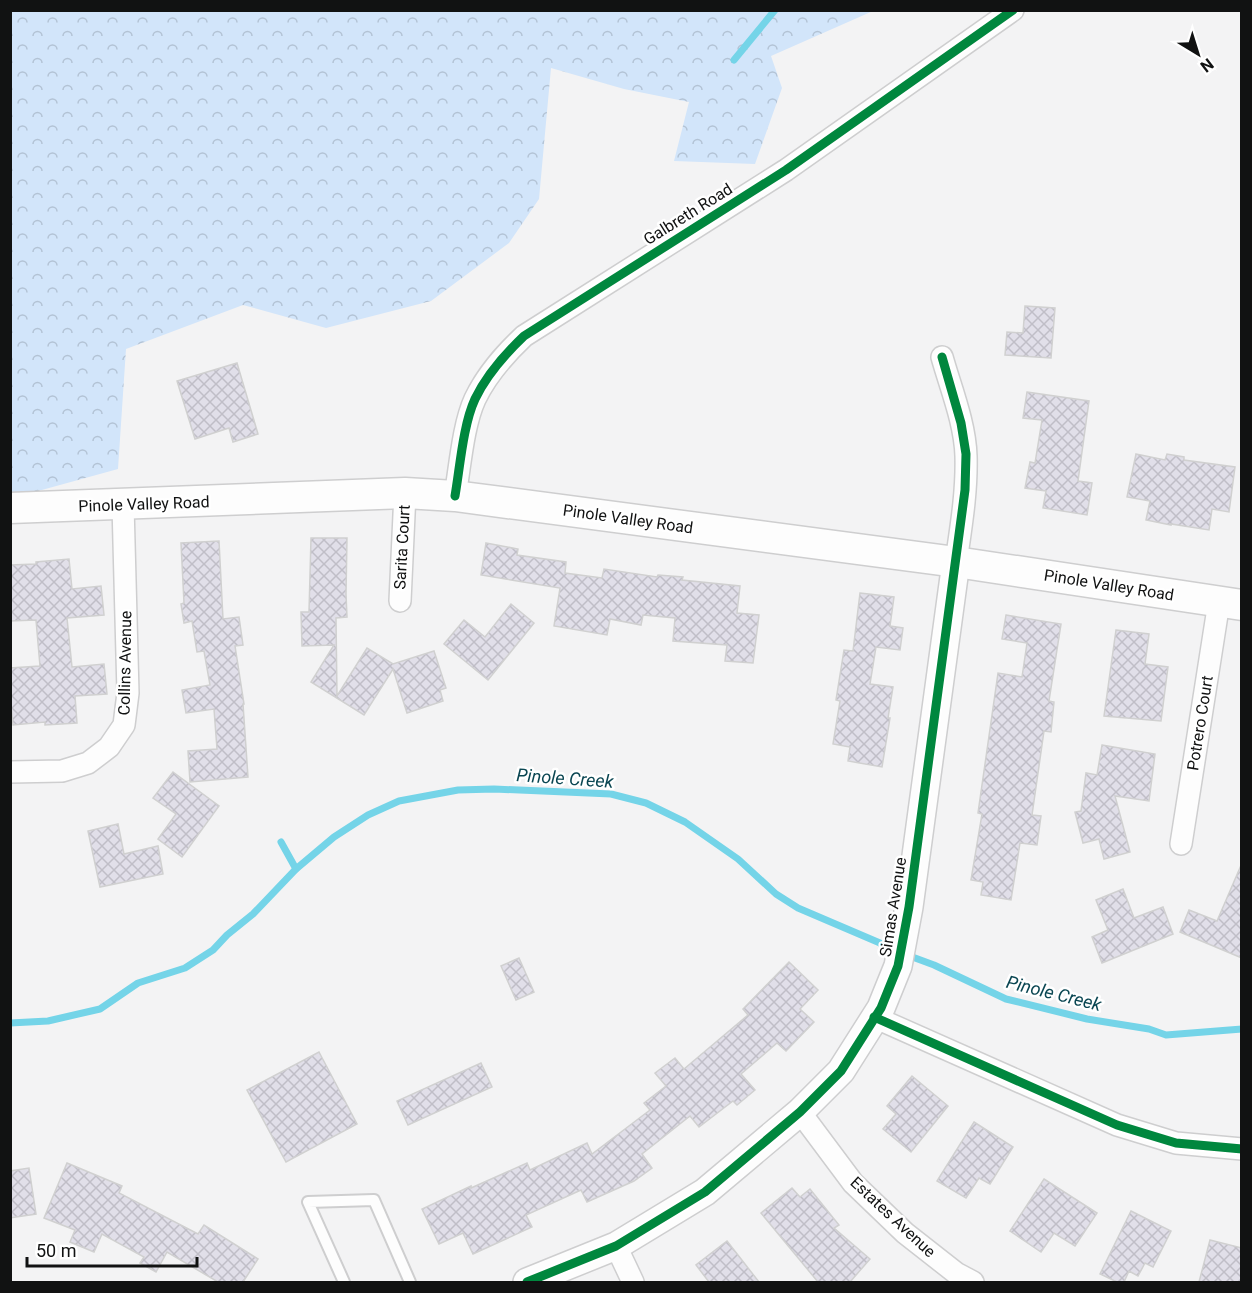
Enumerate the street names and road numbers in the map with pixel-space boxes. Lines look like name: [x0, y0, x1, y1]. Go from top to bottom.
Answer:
street label: Galbreth Road: [640, 179, 736, 249]
street label: Pinole Valley Road: [78, 492, 210, 516]
street label: Pinole Valley Road: [562, 500, 694, 538]
street label: Sarita Court: [390, 504, 414, 590]
street label: Pinole Valley Road: [1043, 565, 1175, 605]
street label: Collins Avenue: [115, 611, 135, 715]
street label: Potrero Court: [1183, 674, 1217, 772]
street label: Simas Avenue: [876, 856, 910, 958]
street label: Estates Avenue: [846, 1173, 940, 1261]

